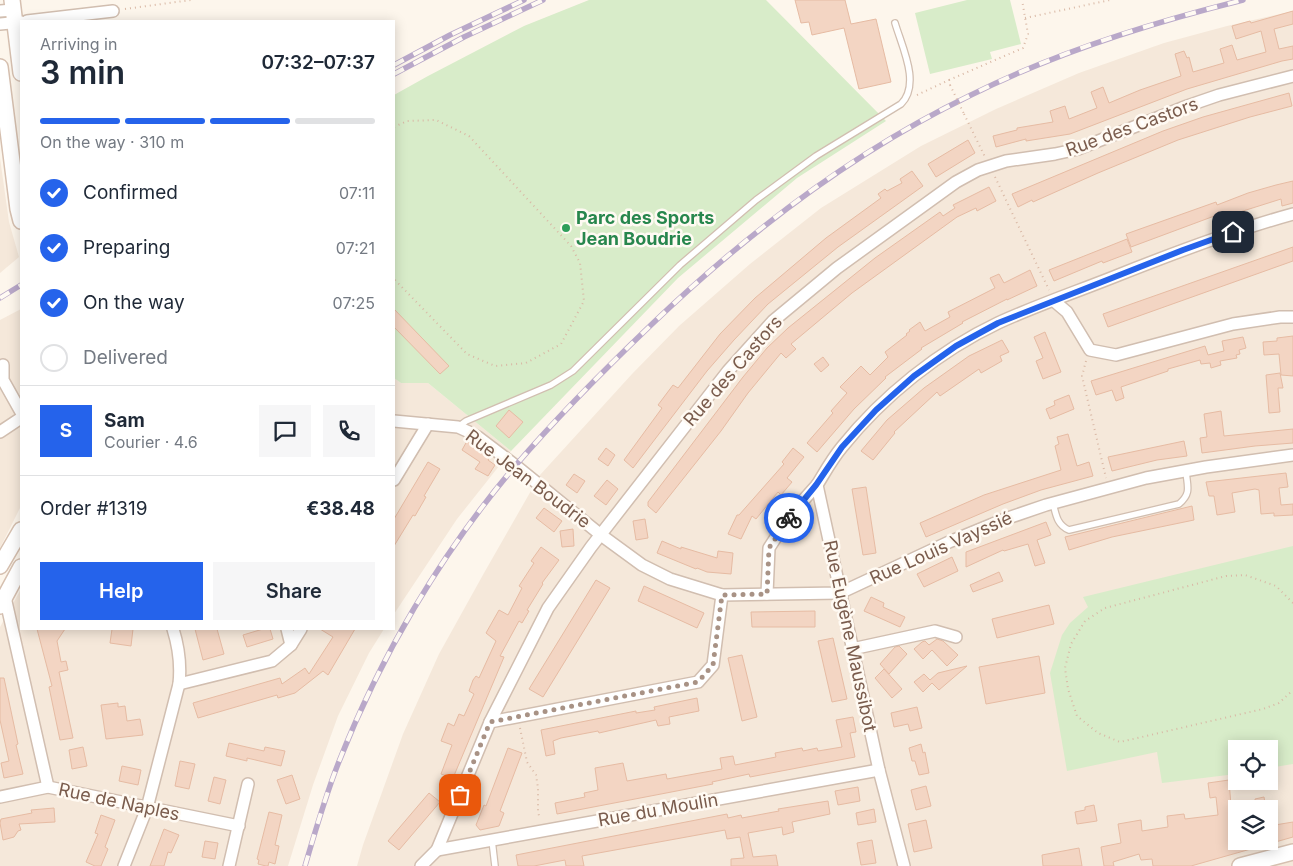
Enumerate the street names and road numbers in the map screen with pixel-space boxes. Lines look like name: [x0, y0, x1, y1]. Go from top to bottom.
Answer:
street label: Rue des Castors: [1063, 93, 1201, 160]
street label: Rue des Castors: [679, 311, 786, 430]
street label: Rue Jean Boudrie: [462, 425, 595, 532]
street label: Rue Louis Vayssié: [866, 507, 1015, 588]
street label: Rue Eugène Maussibot: [820, 538, 881, 734]
street label: Rue de Naples: [57, 778, 182, 825]
street label: Rue du Moulin: [596, 789, 720, 830]

